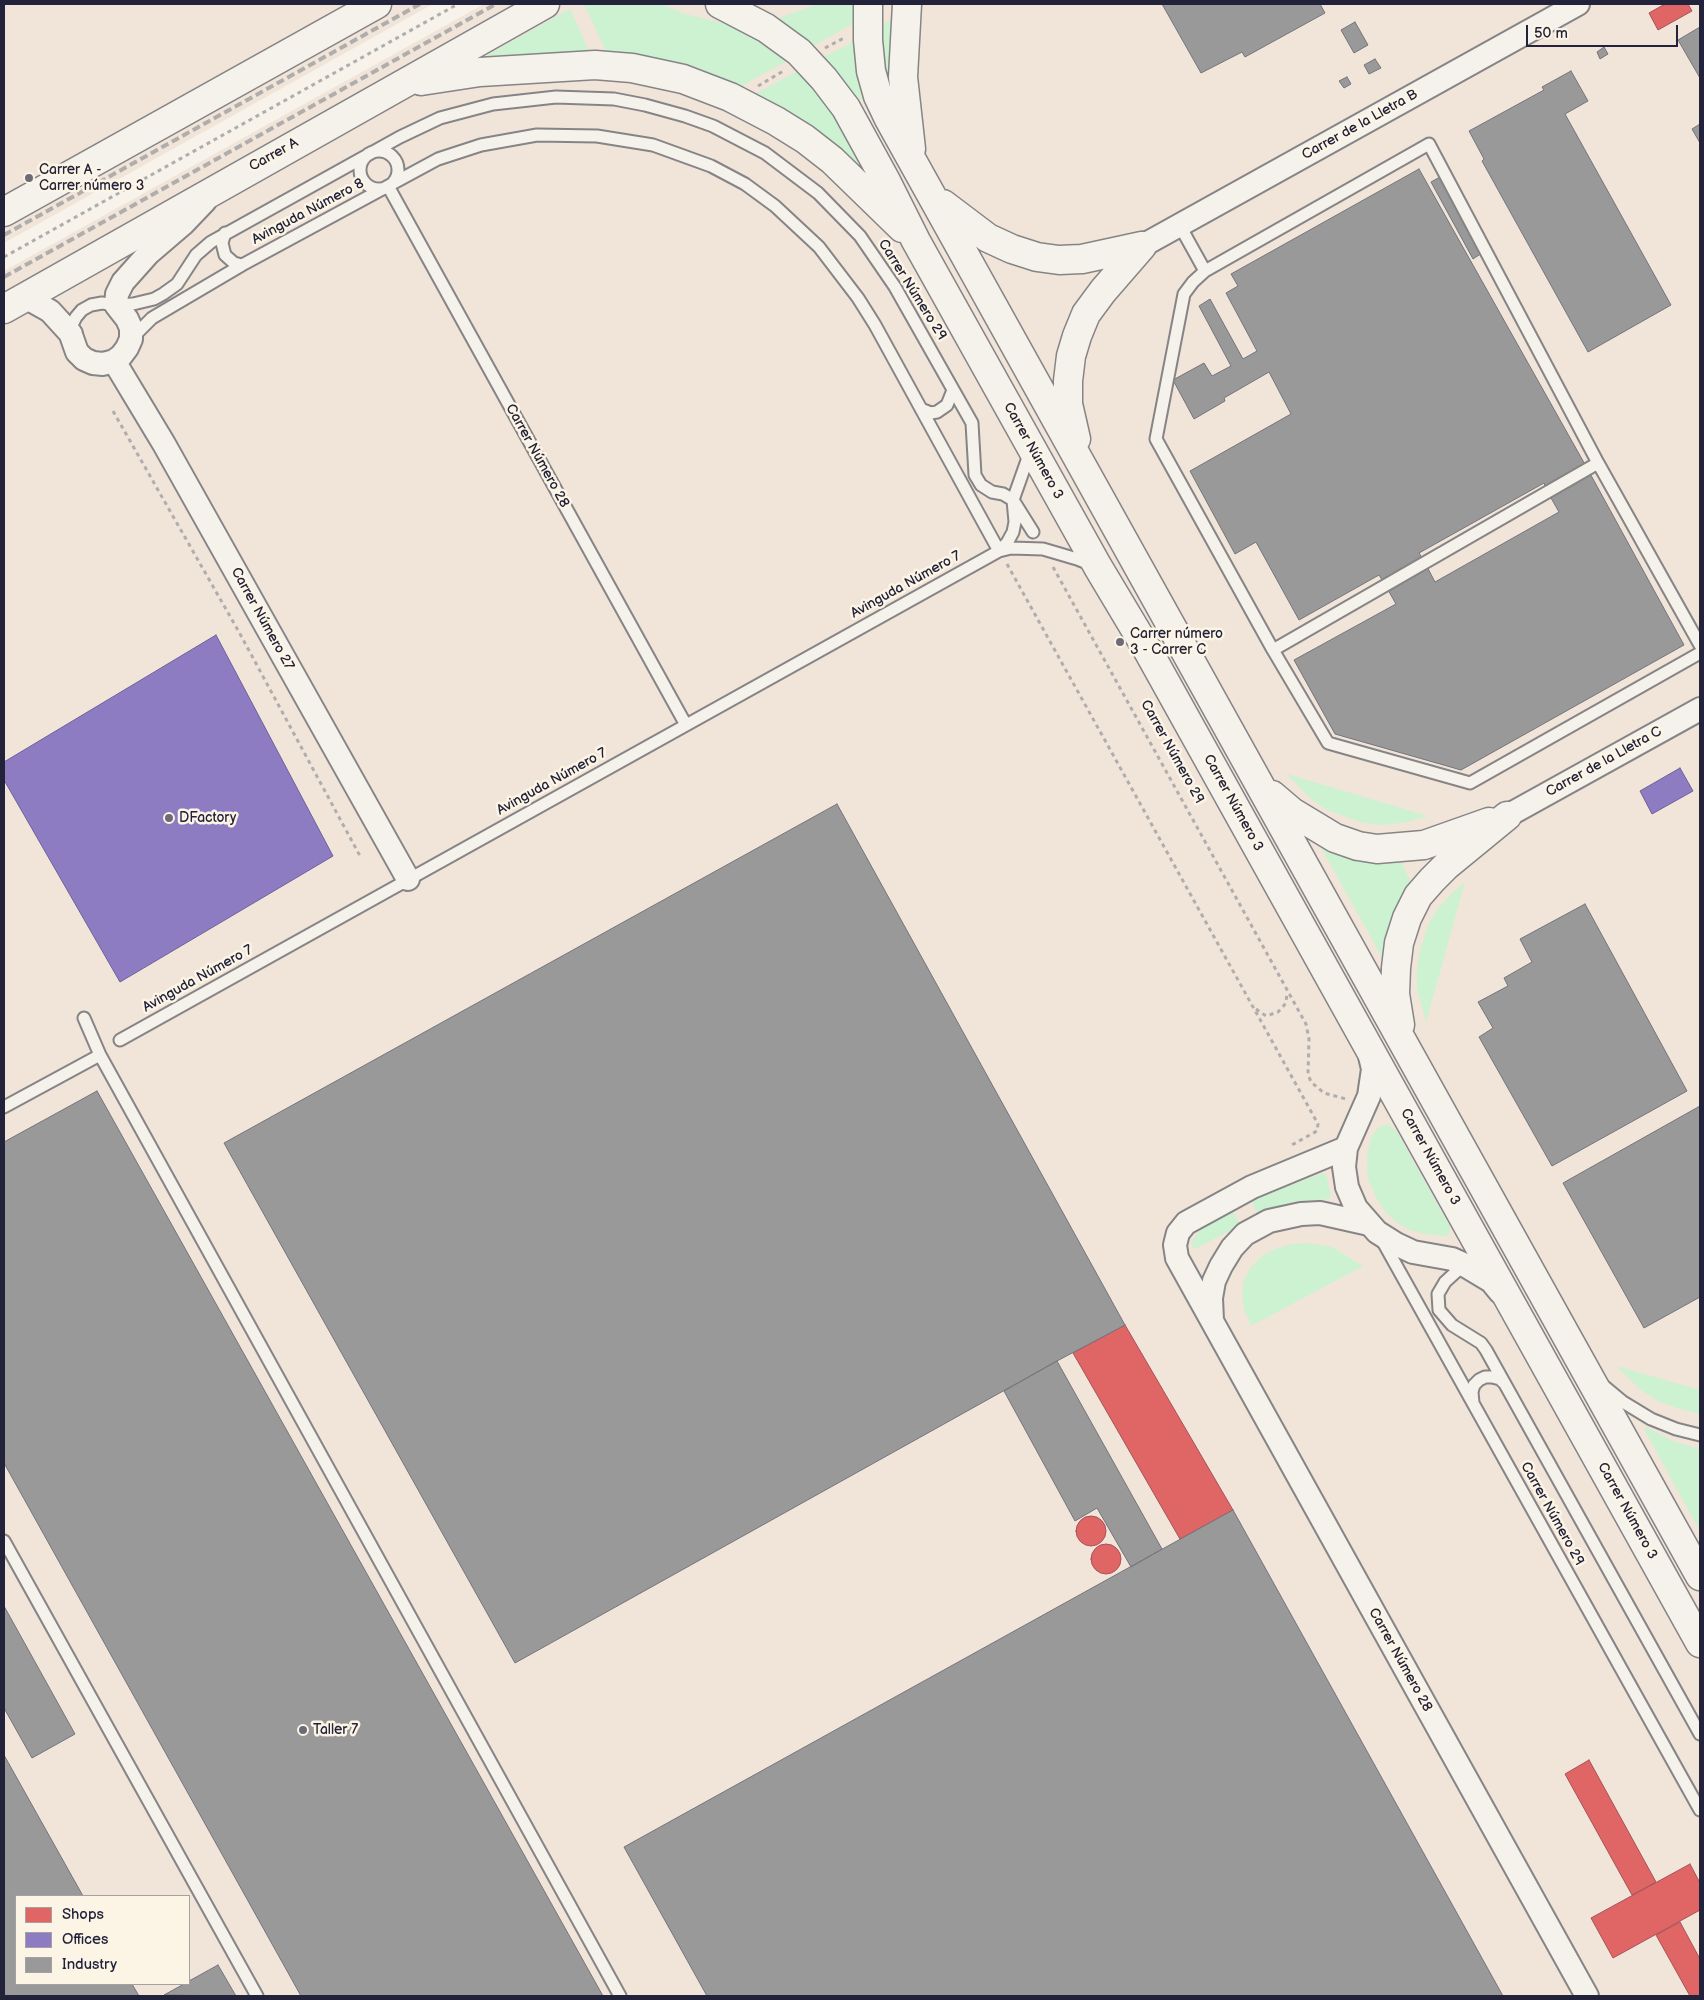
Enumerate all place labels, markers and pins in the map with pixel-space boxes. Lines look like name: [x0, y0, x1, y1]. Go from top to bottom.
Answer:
place label: Carrer A - Carrer número 3: [39, 162, 144, 194]
marker: Carrer A - Carrer número 3: [23, 172, 35, 184]
place label: Carrer número 3 - Carrer C: [1130, 626, 1223, 658]
marker: Carrer número 3 - Carrer C: [1114, 636, 1126, 648]
place label: DFactory: [179, 810, 236, 826]
marker: DFactory: [163, 812, 175, 824]
place label: Taller 7: [313, 1722, 358, 1738]
marker: Taller 7: [297, 1724, 309, 1736]

